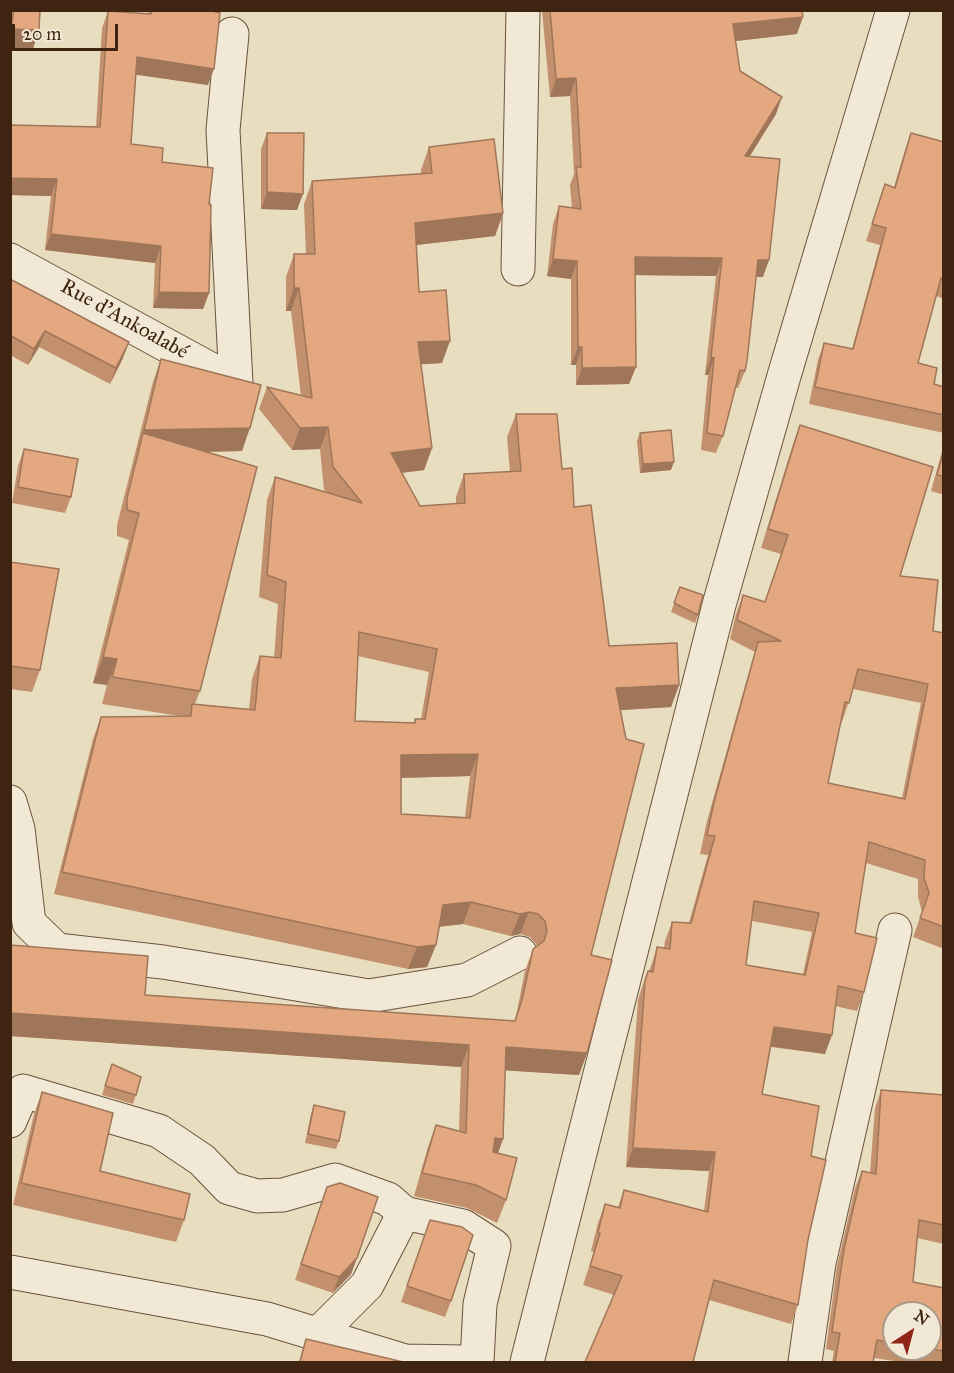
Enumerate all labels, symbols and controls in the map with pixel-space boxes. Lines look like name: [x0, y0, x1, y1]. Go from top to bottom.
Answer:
scale bar: [15, 12, 122, 50]
text: 20 m: [23, 23, 61, 45]
street label: Rue d'Ankoalabé: [56, 275, 192, 365]
north arrow: [882, 1301, 942, 1361]
text: N: [911, 1306, 933, 1329]

